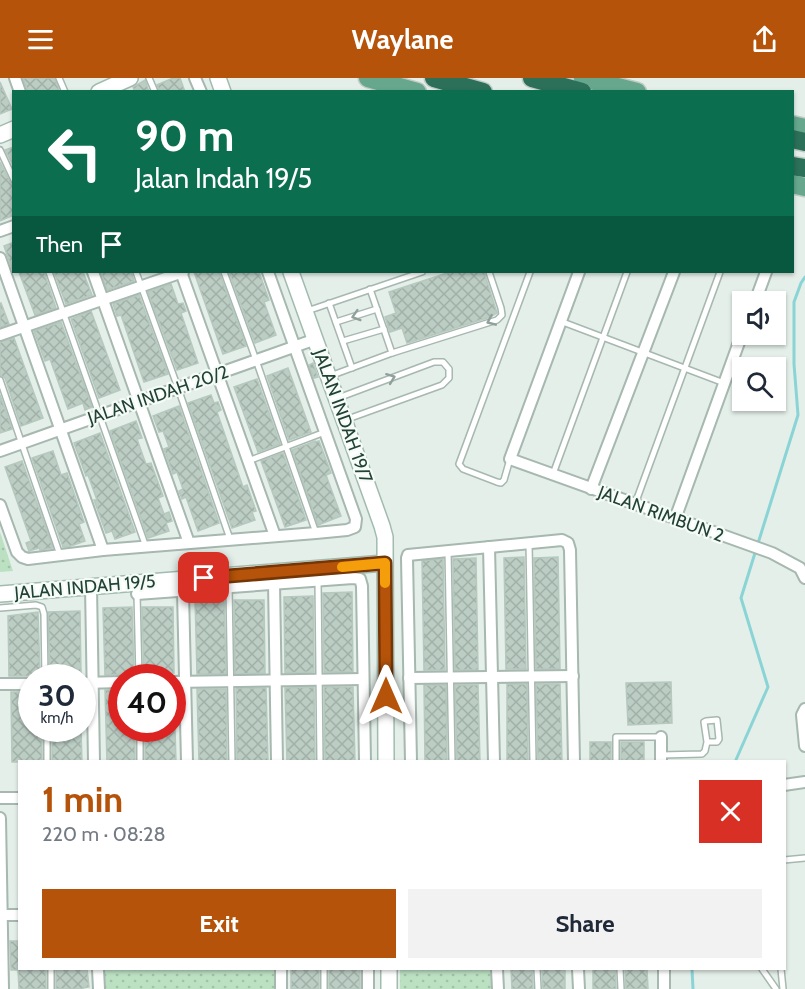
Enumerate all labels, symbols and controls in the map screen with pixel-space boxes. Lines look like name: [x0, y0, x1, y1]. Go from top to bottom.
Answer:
icon: menu: [24, 23, 57, 56]
text: Waylane: [352, 23, 453, 56]
icon: share: [748, 23, 781, 56]
text: 90 m: [135, 110, 234, 162]
icon: left: [36, 114, 114, 192]
text: Jalan Indah 19/5: [135, 162, 312, 195]
icon: arrive: [95, 228, 128, 261]
text: Then: [36, 231, 83, 258]
map controls: [732, 291, 786, 411]
button: sound: [732, 291, 786, 345]
one-way arrow: [351, 308, 362, 321]
one-way arrow: [487, 313, 498, 325]
street label: JALAN INDAH 19/7: [308, 345, 377, 486]
button: search: [732, 357, 786, 411]
street label: JALAN INDAH 20/2: [84, 361, 231, 430]
one-way arrow: [385, 372, 396, 385]
street label: JALAN RIMBUN 2: [594, 481, 727, 547]
pin: [178, 552, 229, 603]
icon: arrive: [187, 561, 220, 594]
street label: JALAN INDAH 19/5: [13, 570, 156, 604]
speed limit sign: 40: [108, 664, 186, 742]
position arrow: [354, 664, 418, 728]
text: 30: [38, 677, 76, 714]
text: km/h: [41, 709, 73, 727]
text: 1 min: [42, 777, 123, 821]
button: close: [699, 780, 762, 843]
text: 220 m · 08:28: [42, 822, 166, 846]
button: Exit: [42, 889, 396, 958]
button: Share: [408, 889, 762, 958]

